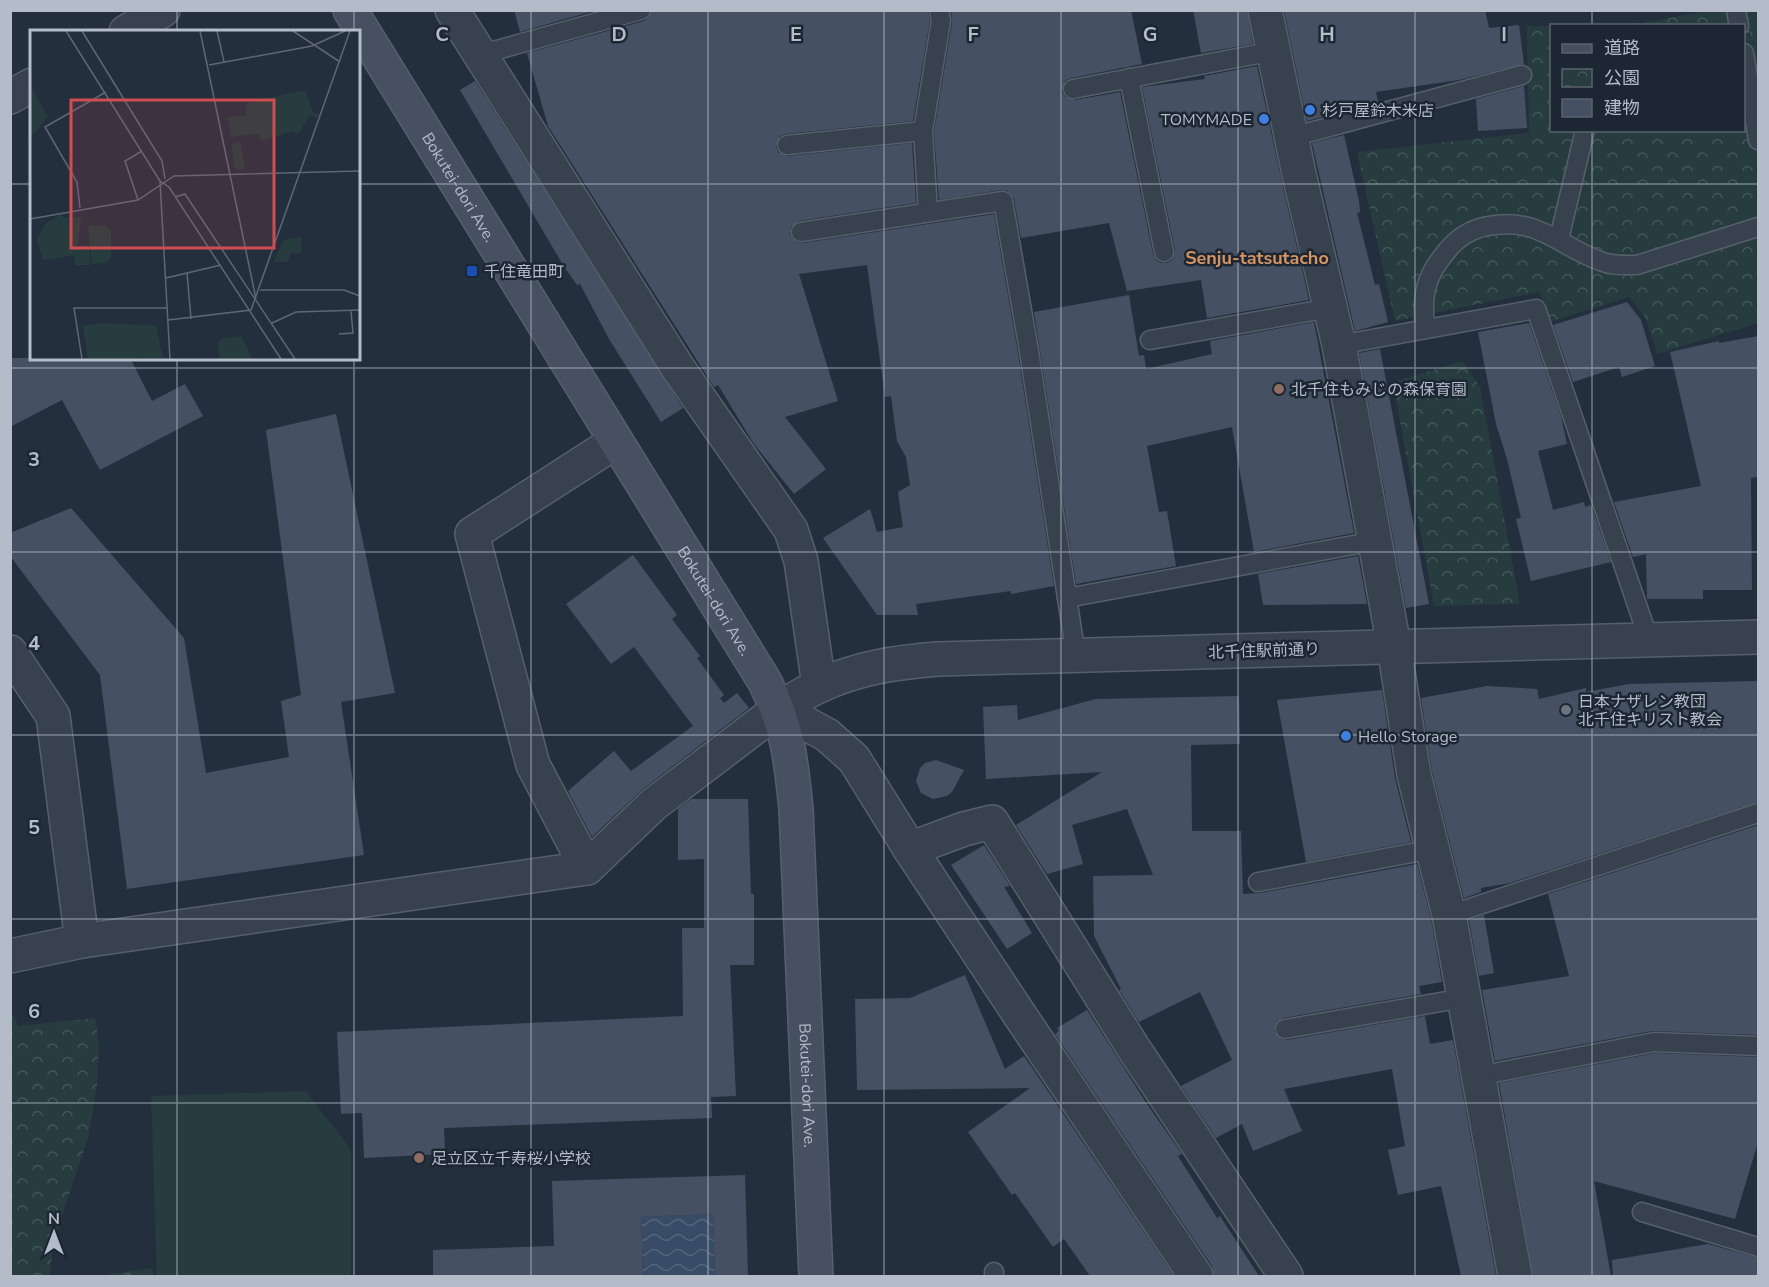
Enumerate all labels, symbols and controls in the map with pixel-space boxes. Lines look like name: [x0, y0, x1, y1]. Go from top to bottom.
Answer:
text: C: [435, 21, 449, 48]
text: D: [611, 21, 627, 48]
text: E: [790, 21, 802, 48]
text: F: [967, 21, 979, 48]
text: G: [1143, 21, 1157, 48]
text: H: [1319, 21, 1335, 48]
text: I: [1501, 21, 1507, 48]
legend: [1550, 24, 1745, 132]
inset map: [30, 30, 360, 360]
text: 道路: [1604, 36, 1640, 60]
text: 公園: [1604, 66, 1640, 90]
text: 建物: [1604, 96, 1640, 120]
place label: 杉戸屋鈴木米店: [1322, 100, 1434, 122]
marker: 杉戸屋鈴木米店: [1303, 103, 1317, 117]
place label: TOMYMADE: [1161, 109, 1252, 131]
marker: TOMYMADE: [1257, 112, 1271, 126]
street label: Bokutei-dori Ave.: [416, 129, 501, 246]
district label: Senju-tatsutacho: [1185, 246, 1329, 270]
place label: 千住竜田町: [484, 261, 564, 283]
marker: 千住竜田町: [465, 264, 479, 278]
place label: 北千住もみじの森保育園: [1291, 379, 1467, 401]
marker: 北千住もみじの森保育園: [1272, 382, 1286, 396]
text: 3: [28, 446, 40, 473]
street label: Bokutei-dori Ave.: [672, 542, 756, 660]
text: 4: [28, 630, 40, 657]
street label: 北千住駅前通り: [1208, 638, 1320, 664]
place label: 日本ナザレン教団 北千住キリスト教会: [1578, 691, 1722, 731]
marker: 日本ナザレン教団 北千住キリスト教会: [1559, 703, 1573, 717]
place label: Hello Storage: [1358, 726, 1457, 748]
marker: Hello Storage: [1339, 729, 1353, 743]
text: 5: [28, 814, 40, 841]
text: 6: [28, 998, 40, 1025]
street label: Bokutei-dori Ave.: [793, 1022, 820, 1148]
place label: 足立区立千寿桜小学校: [431, 1148, 591, 1170]
marker: 足立区立千寿桜小学校: [412, 1151, 426, 1165]
north arrow: [24, 1203, 84, 1263]
text: N: [48, 1208, 60, 1230]

